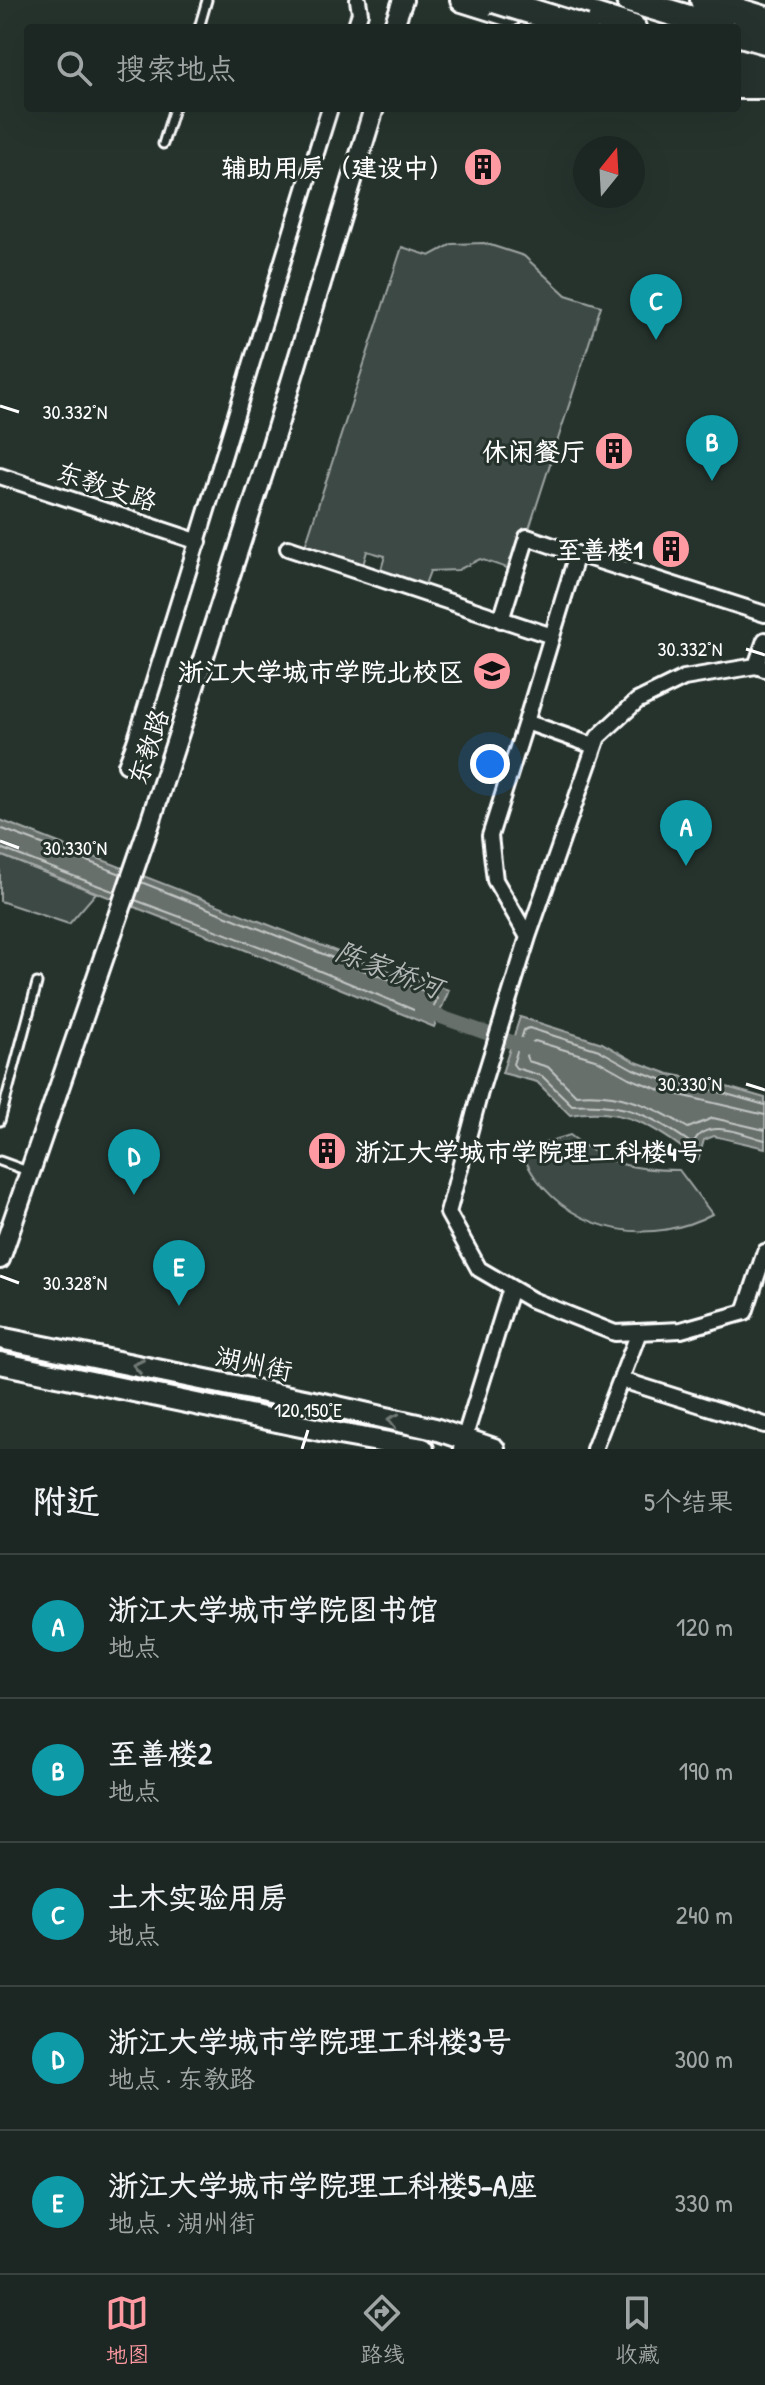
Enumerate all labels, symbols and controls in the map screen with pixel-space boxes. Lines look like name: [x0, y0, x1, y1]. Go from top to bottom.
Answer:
search box: [24, 24, 741, 112]
icon: search: [52, 46, 96, 90]
text: 搜索地点: [116, 48, 236, 88]
north arrow: [573, 136, 645, 208]
building icon: 辅助用房（建设中）: [462, 146, 504, 188]
place label: 辅助用房（建设中）: [221, 150, 455, 185]
pin: C: [630, 274, 682, 340]
text: 30.332°N: [43, 398, 107, 425]
pin: B: [686, 415, 738, 481]
building icon: 休闲餐厅: [593, 430, 635, 472]
place label: 休闲餐厅: [482, 434, 586, 469]
street label: 东教支路: [52, 453, 162, 519]
building icon: 至善楼1: [650, 528, 692, 570]
place label: 至善楼1: [556, 532, 643, 567]
text: 30.332°N: [658, 635, 722, 662]
school or university icon: 浙江大学城市学院北校区: [471, 650, 513, 692]
place label: 浙江大学城市学院北校区: [178, 654, 464, 689]
street label: 东教路: [119, 704, 177, 790]
your location: [470, 744, 510, 784]
pin: A: [660, 800, 712, 866]
text: 30.330°N: [43, 834, 107, 861]
water label: 陈家桥河: [330, 931, 452, 1008]
text: 30.330°N: [658, 1070, 722, 1097]
pin: D: [108, 1129, 160, 1195]
building icon: 浙江大学城市学院理工科楼4号: [306, 1130, 348, 1172]
place label: 浙江大学城市学院理工科楼4号: [355, 1134, 703, 1169]
pin: E: [153, 1240, 205, 1306]
text: 30.328°N: [43, 1269, 107, 1296]
street label: 湖州街: [212, 1338, 296, 1388]
one-way arrow: [132, 1358, 146, 1375]
text: 120.150°E: [274, 1396, 342, 1423]
one-way arrow: [386, 1412, 400, 1429]
text: 附近: [32, 1478, 100, 1524]
text: 5个结果: [644, 1484, 733, 1519]
text: 浙江大学城市学院图书馆: [108, 1589, 438, 1629]
text: A: [52, 1609, 64, 1644]
text: 120 m: [676, 1609, 733, 1644]
text: 地点: [108, 1629, 160, 1664]
text: 至善楼2: [108, 1733, 212, 1773]
text: B: [51, 1753, 65, 1788]
text: 190 m: [679, 1753, 733, 1788]
text: 地点: [108, 1773, 160, 1808]
text: 土木实验用房: [108, 1877, 288, 1917]
text: C: [51, 1897, 65, 1932]
text: 240 m: [676, 1897, 733, 1932]
text: 地点: [108, 1917, 160, 1952]
text: 浙江大学城市学院理工科楼3号: [108, 2021, 511, 2061]
text: D: [52, 2041, 64, 2076]
text: 300 m: [674, 2041, 733, 2076]
text: 地点 · 东教路: [108, 2061, 255, 2096]
text: 浙江大学城市学院理工科楼5-A座: [108, 2165, 537, 2205]
text: E: [52, 2185, 64, 2220]
text: 330 m: [674, 2185, 733, 2220]
text: 地点 · 湖州街: [108, 2205, 255, 2240]
tab: 地图: [105, 2291, 150, 2369]
tab: 路线: [360, 2291, 405, 2369]
tab: 收藏: [615, 2291, 660, 2369]

